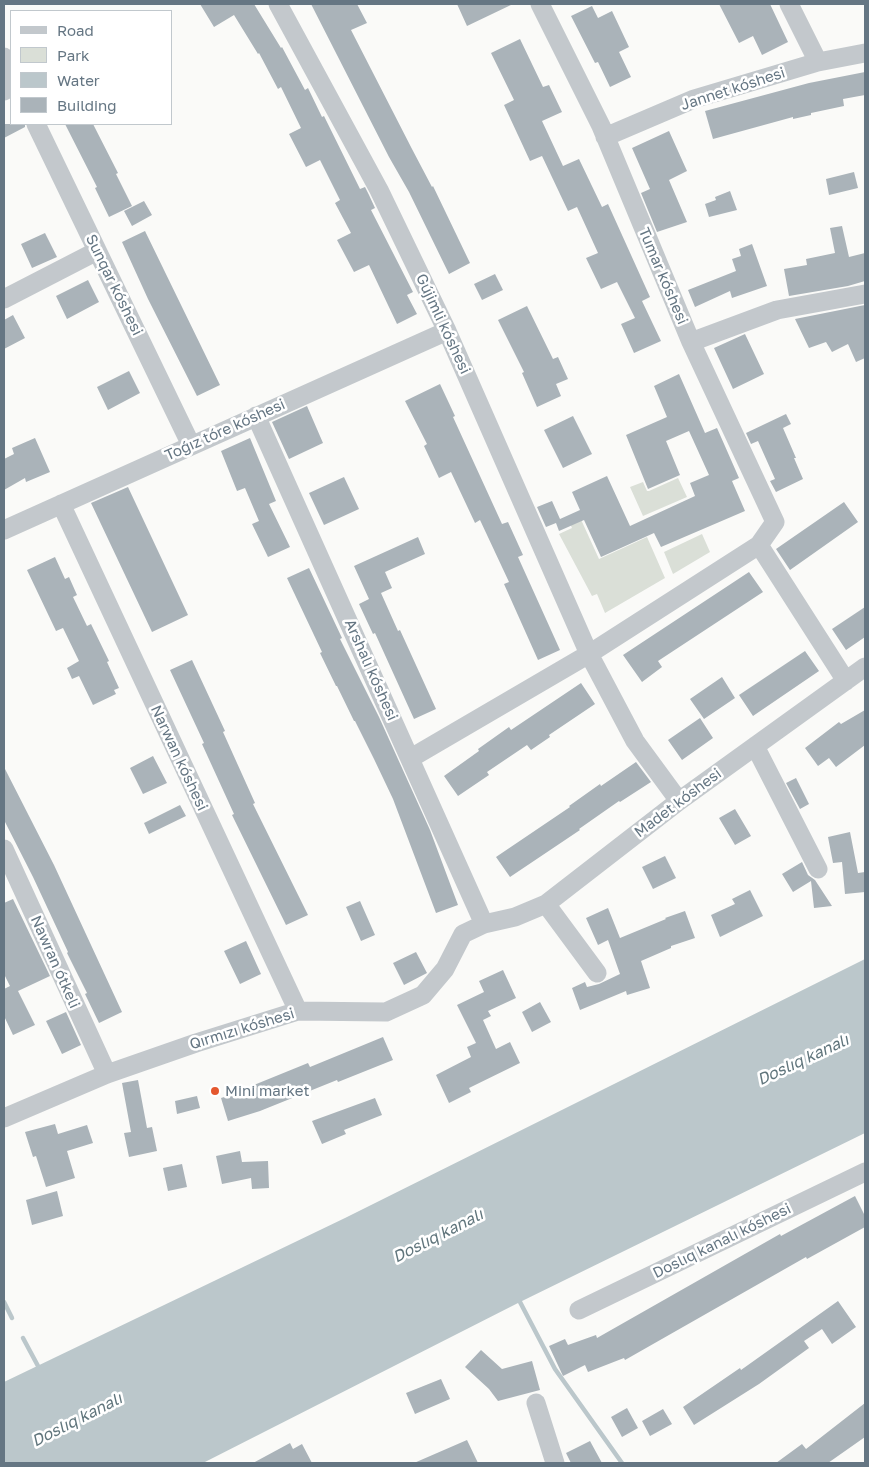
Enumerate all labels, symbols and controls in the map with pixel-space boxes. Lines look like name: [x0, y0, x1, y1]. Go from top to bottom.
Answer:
legend: [10, 10, 172, 125]
text: Road: [57, 21, 94, 39]
text: Park: [57, 46, 89, 64]
street label: Jannet kóshesi: [679, 64, 787, 114]
text: Water: [57, 71, 100, 89]
text: Building: [57, 96, 117, 114]
street label: Tumar kóshesi: [635, 225, 691, 327]
street label: Sunqar kóshesi: [82, 232, 146, 338]
street label: Gújimli kóshesi: [412, 271, 474, 377]
street label: Toǵız tóre kóshesi: [162, 395, 288, 465]
street label: Arshalı kóshesi: [341, 616, 401, 724]
street label: Narwan kóshesi: [147, 702, 211, 814]
street label: Madet kóshesi: [631, 764, 725, 842]
street label: Nawran ótkeli: [26, 913, 84, 1011]
street label: Qırmızı kóshesi: [187, 1005, 297, 1053]
water label: Doslıq kanalı: [754, 1030, 852, 1090]
place label: Mini market: [225, 1082, 309, 1100]
marker: Mini market: [209, 1085, 221, 1097]
street label: Doslıq kanalı kóshesi: [650, 1200, 794, 1282]
water label: Doslıq kanalı: [390, 1205, 486, 1267]
water label: Doslıq kanalı: [29, 1389, 125, 1451]

